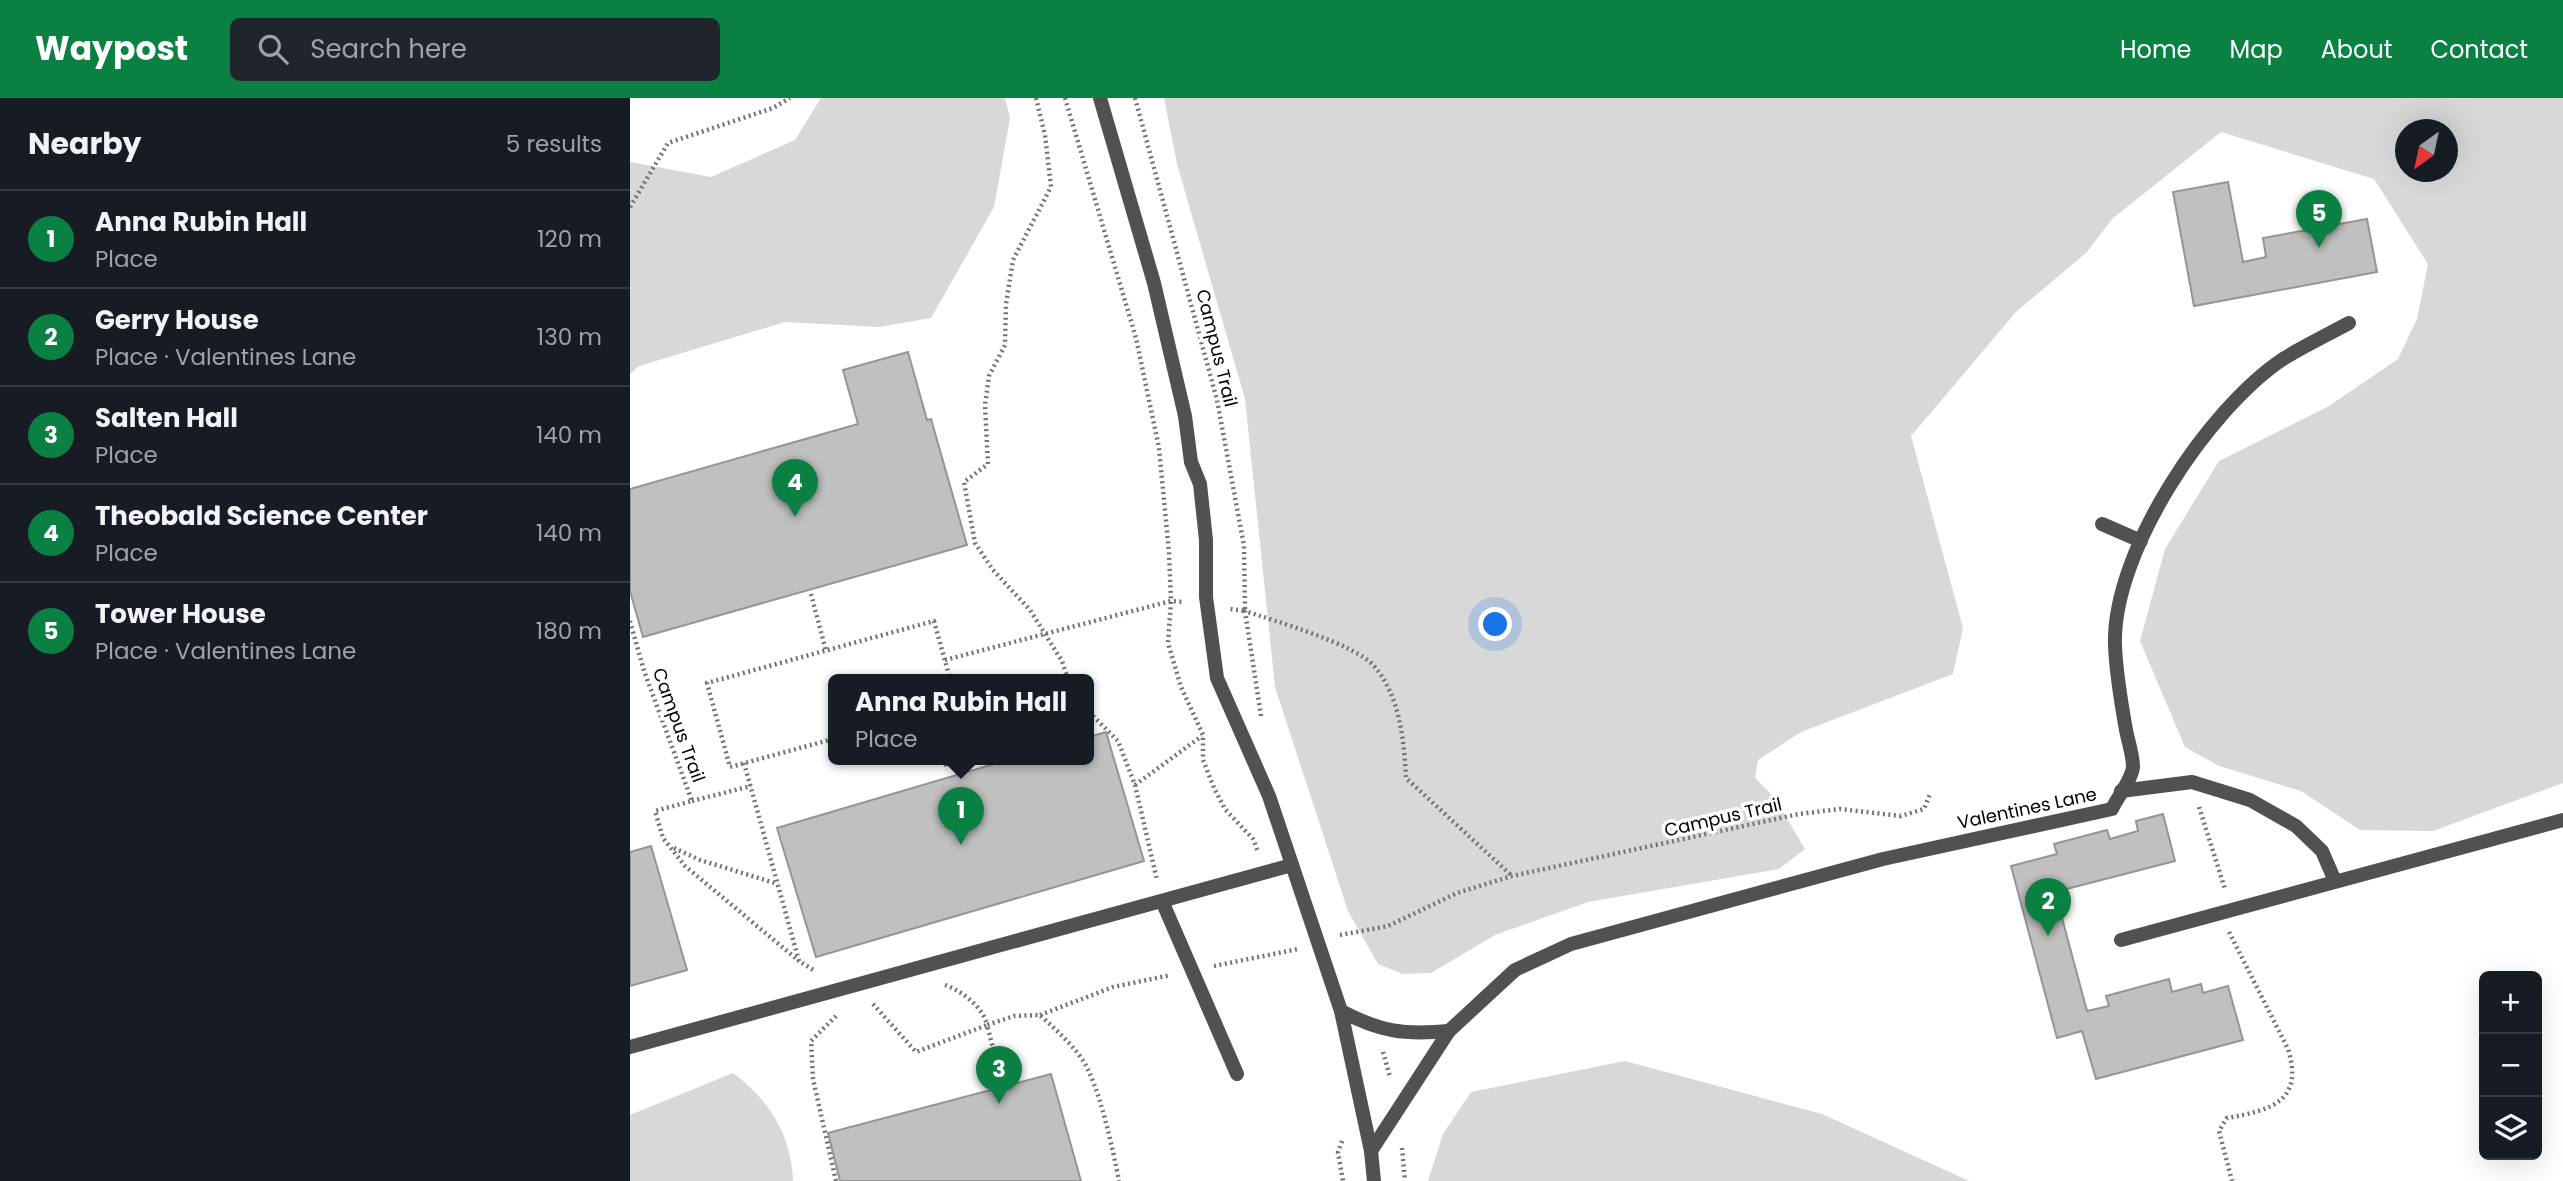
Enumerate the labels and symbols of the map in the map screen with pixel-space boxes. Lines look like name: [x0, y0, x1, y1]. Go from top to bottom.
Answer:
north arrow: [2395, 119, 2458, 182]
pin: 5: [2296, 190, 2342, 248]
street label: Campus Trail: [1190, 287, 1244, 409]
pin: 4: [772, 459, 818, 517]
your location: [1478, 607, 1512, 641]
street label: Campus Trail: [647, 664, 711, 786]
street label: Valentines Lane: [1955, 781, 2099, 835]
pin: 1: [938, 787, 984, 845]
street label: Campus Trail: [1662, 791, 1784, 843]
pin: 2: [2025, 878, 2071, 936]
pin: 3: [976, 1046, 1022, 1104]

